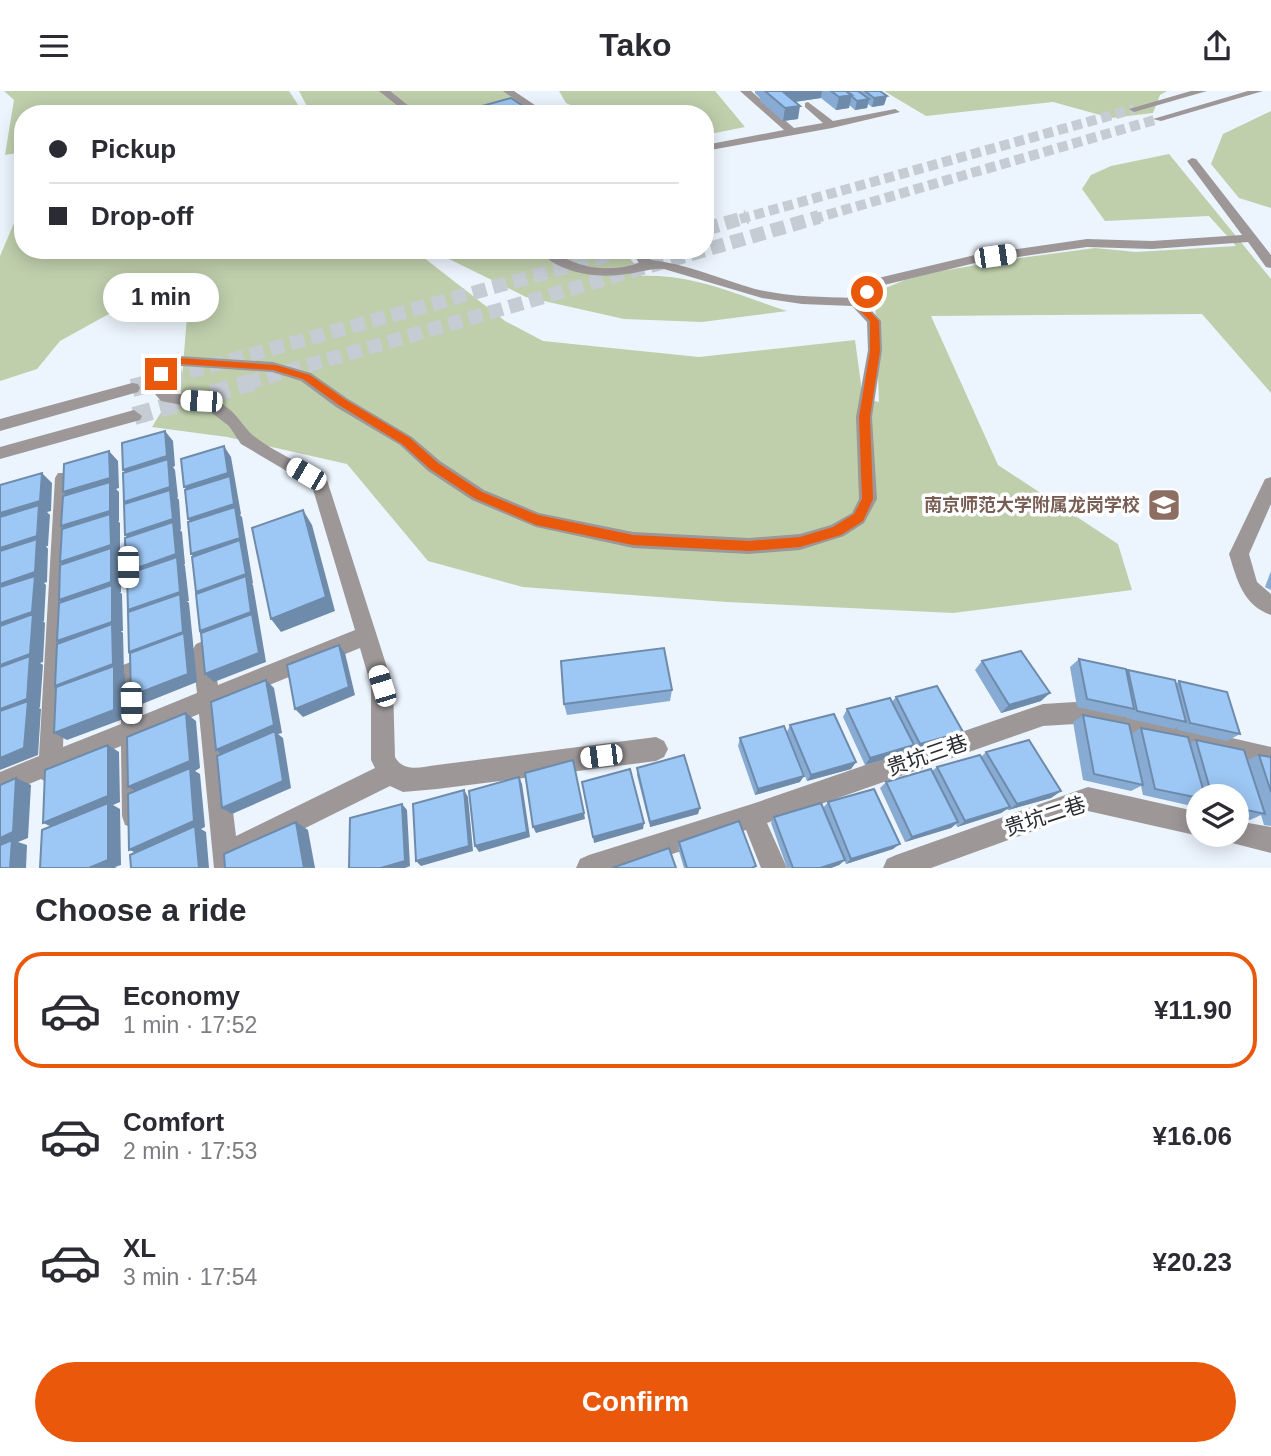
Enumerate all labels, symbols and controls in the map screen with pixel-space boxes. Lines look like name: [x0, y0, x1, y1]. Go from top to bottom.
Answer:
icon: menu: [35, 27, 73, 65]
text: Tako: [599, 27, 672, 63]
icon: share: [1198, 27, 1236, 65]
text: Pickup: [91, 134, 176, 164]
text: Drop-off: [91, 201, 194, 231]
car: [973, 243, 1018, 269]
callout: 1 min: [103, 273, 219, 321]
route start: [851, 276, 883, 308]
text: 1 min: [131, 284, 191, 310]
route end: [145, 358, 177, 390]
car: [180, 389, 223, 413]
car: [283, 454, 330, 494]
school or university icon: 南京师范大学附属龙岗学校: [1145, 486, 1183, 524]
place label: 南京师范大学附属龙岗学校: [924, 495, 1140, 515]
car: [118, 546, 139, 588]
car: [366, 663, 399, 709]
car: [121, 682, 142, 724]
street label: 贵坑三巷: [884, 730, 970, 780]
car: [579, 743, 624, 769]
map controls: [1186, 784, 1249, 847]
button: layers: [1186, 784, 1249, 847]
street label: 贵坑二巷: [1002, 792, 1088, 840]
text: Choose a ride: [35, 892, 247, 928]
icon: car: [39, 979, 102, 1042]
text: Economy: [123, 981, 240, 1011]
text: ¥11.90: [1154, 995, 1232, 1025]
text: 1 min · 17:52: [123, 1012, 257, 1038]
icon: car: [39, 1105, 102, 1168]
text: Comfort: [123, 1107, 224, 1137]
text: ¥16.06: [1152, 1121, 1232, 1151]
text: 2 min · 17:53: [123, 1138, 257, 1164]
icon: car: [39, 1231, 102, 1294]
text: XL: [123, 1233, 156, 1263]
text: ¥20.23: [1152, 1247, 1232, 1277]
text: 3 min · 17:54: [123, 1264, 257, 1290]
button: Confirm: [35, 1362, 1236, 1442]

